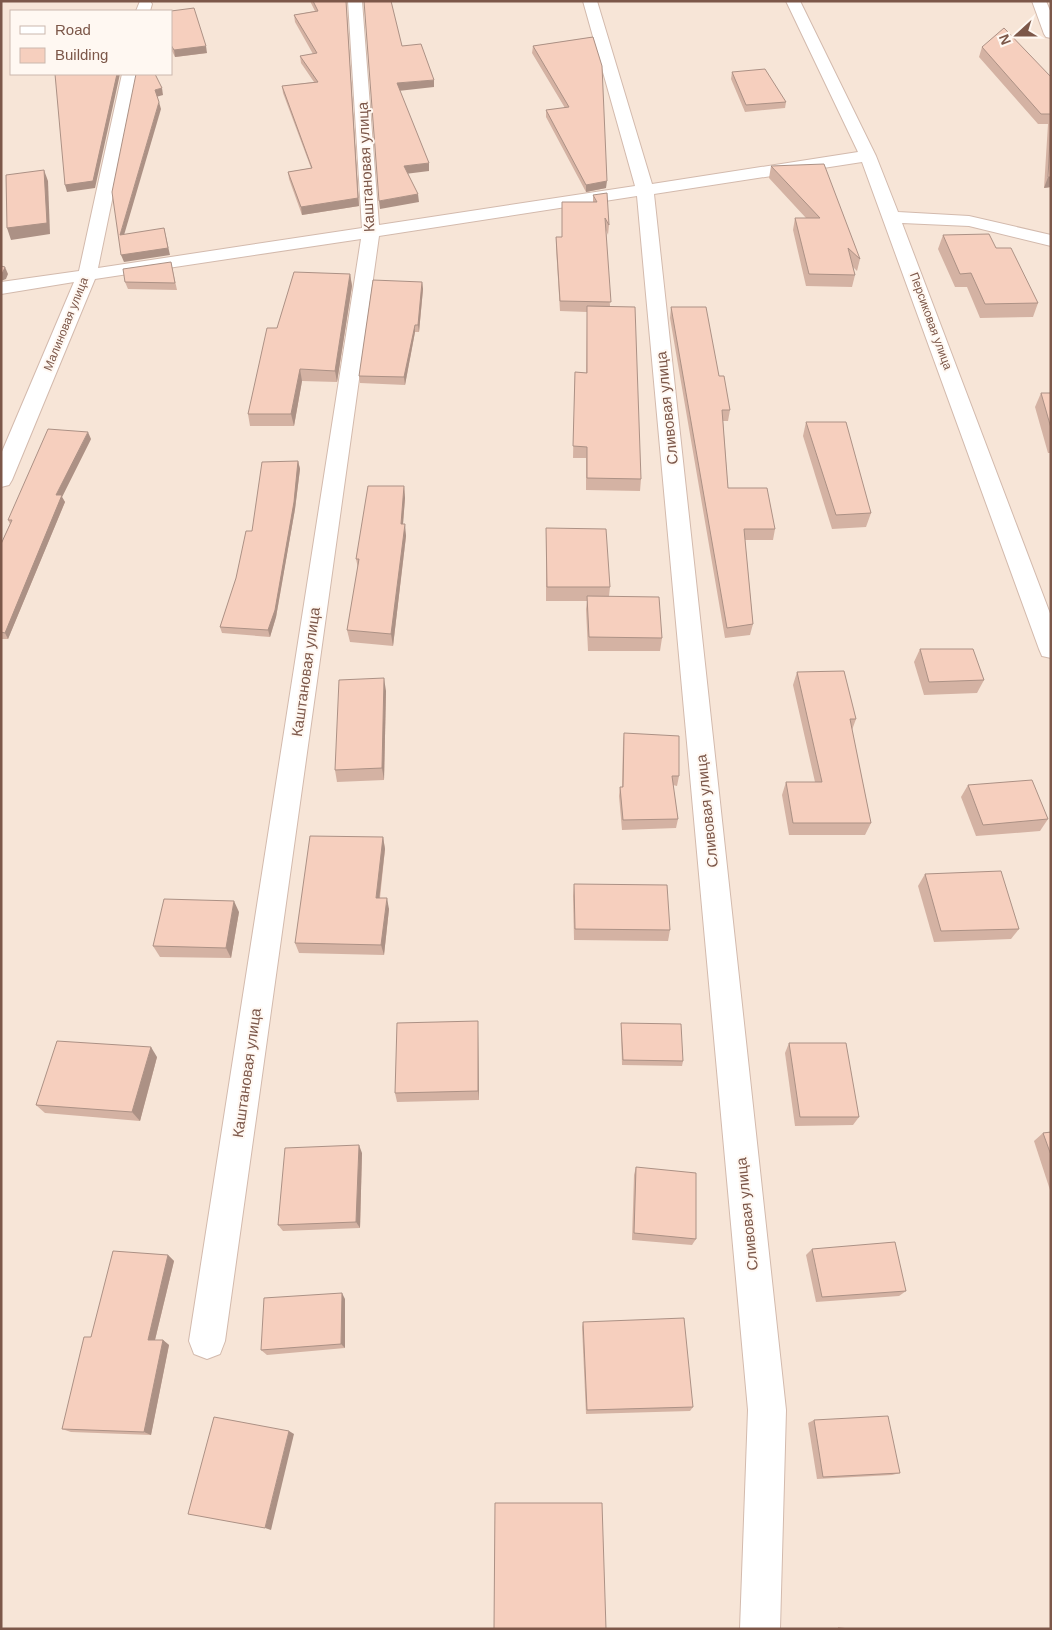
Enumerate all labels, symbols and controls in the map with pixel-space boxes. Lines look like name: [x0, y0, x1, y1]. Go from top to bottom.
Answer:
legend: [10, 10, 172, 75]
north arrow: [992, 10, 1042, 60]
text: Road: [55, 21, 91, 38]
text: N: [996, 32, 1014, 47]
text: Building: [55, 46, 108, 63]
street label: Каштановая улица: [354, 101, 377, 233]
street label: Персиковая улица: [907, 270, 955, 372]
street label: Малиновая улица: [41, 275, 91, 373]
street label: Сливовая улица: [652, 350, 681, 466]
street label: Каштановая улица: [288, 606, 323, 738]
street label: Сливовая улица: [692, 753, 721, 869]
street label: Каштановая улица: [229, 1007, 264, 1139]
street label: Сливовая улица: [732, 1156, 761, 1272]

